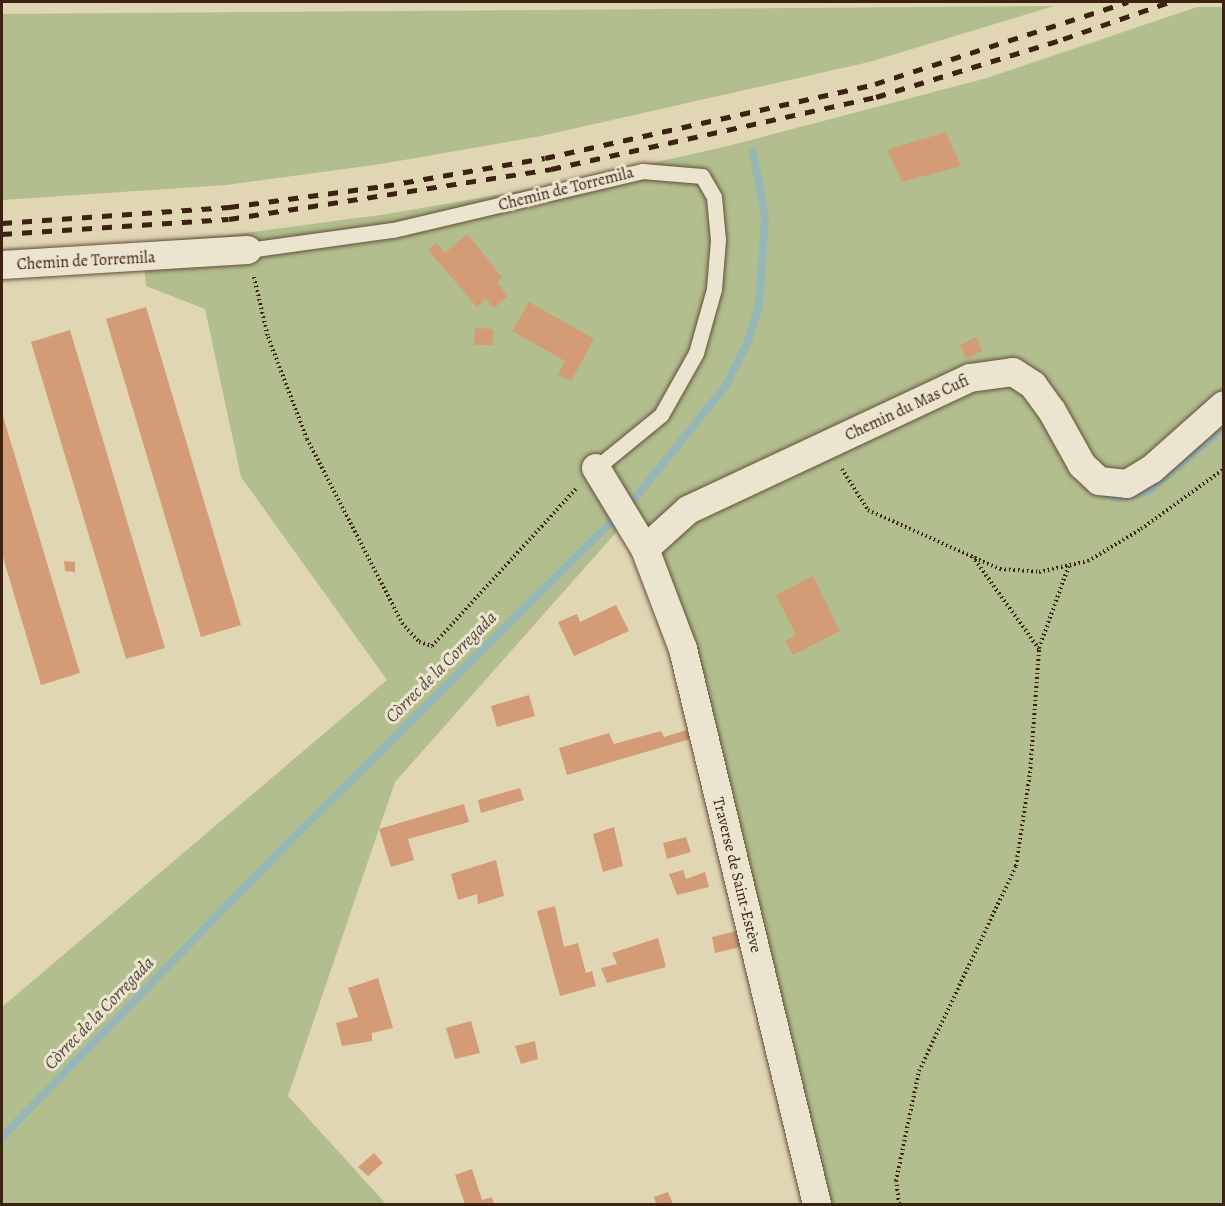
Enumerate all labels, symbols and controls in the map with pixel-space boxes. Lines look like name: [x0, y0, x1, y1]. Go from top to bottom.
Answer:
street label: Chemin de Torremila: [496, 163, 636, 215]
street label: Chemin de Torremila: [16, 248, 156, 274]
street label: Chemin du Mas Cufi: [842, 371, 972, 445]
water label: Còrrec de la Corregada: [381, 607, 501, 727]
street label: Traverse de Saint-Estève: [708, 795, 766, 955]
water label: Còrrec de la Corregada: [40, 952, 158, 1074]

